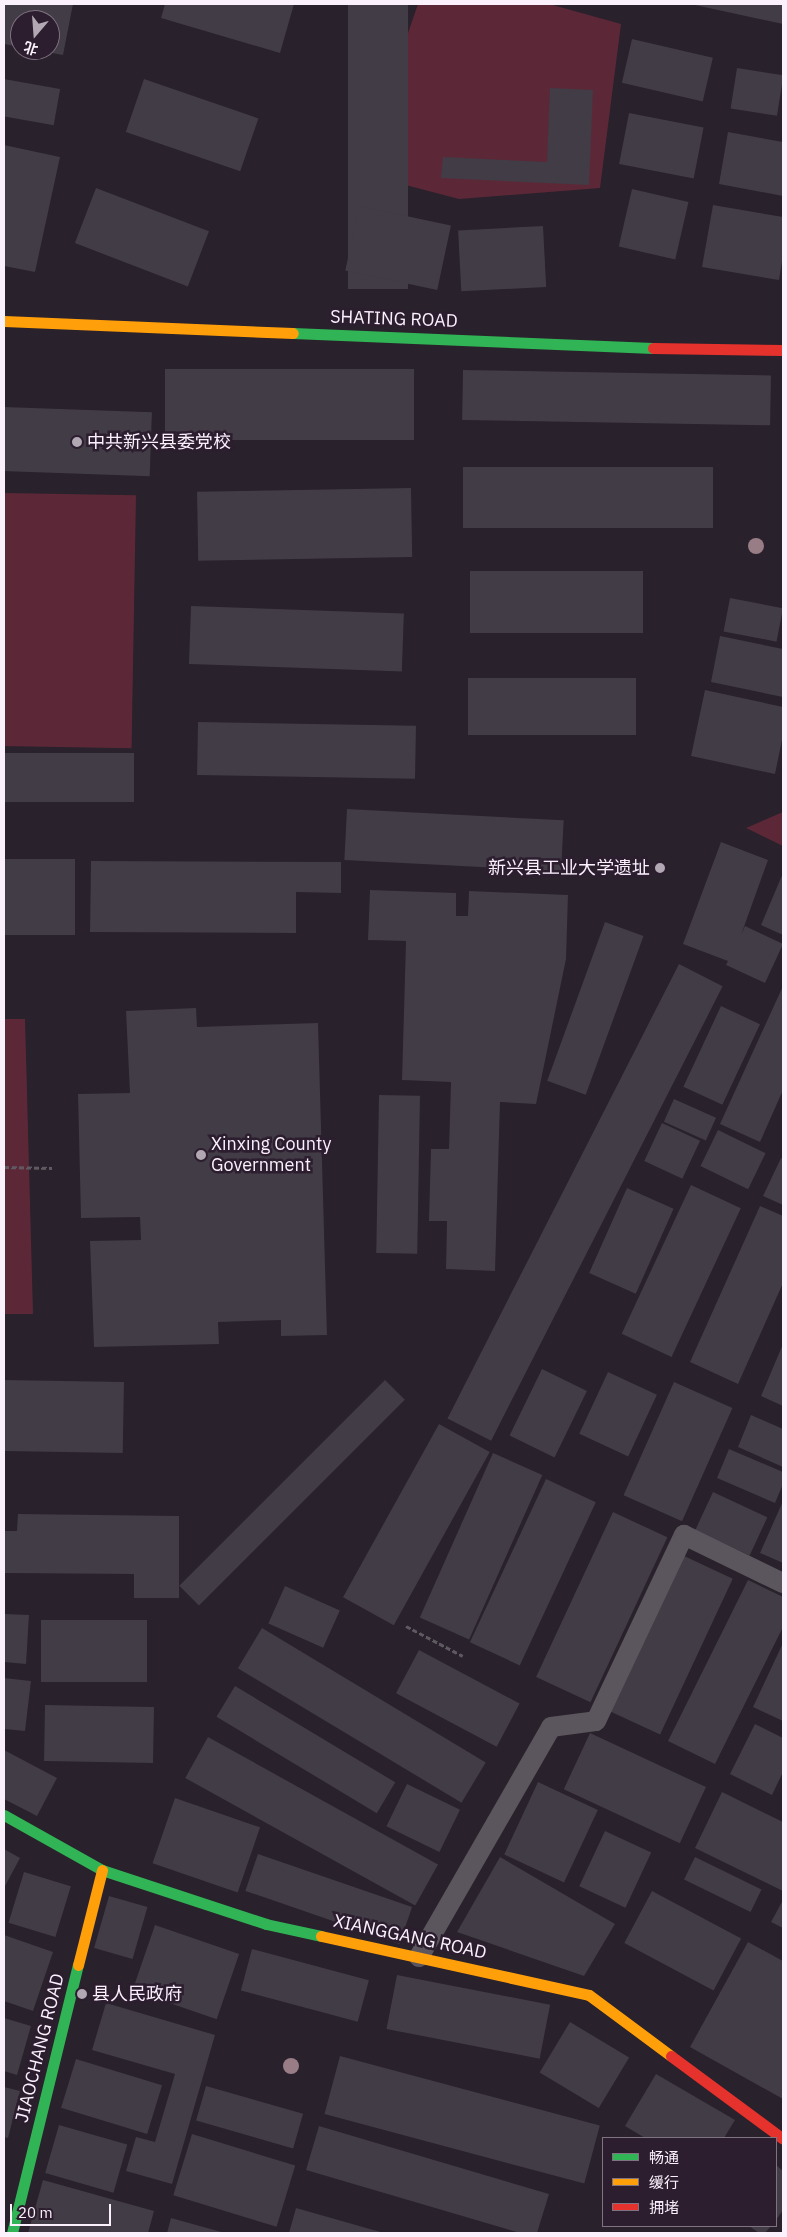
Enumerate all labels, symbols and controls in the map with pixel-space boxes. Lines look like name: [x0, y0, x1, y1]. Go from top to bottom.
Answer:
north arrow: [10, 10, 60, 60]
text: 北: [21, 38, 40, 59]
street label: SHATING ROAD: [330, 306, 458, 332]
place label: 中共新兴县委党校: [87, 431, 231, 453]
marker: 中共新兴县委党校: [71, 436, 83, 448]
place label: 新兴县工业大学遗址: [488, 857, 650, 879]
marker: 新兴县工业大学遗址: [654, 862, 666, 874]
place label: Xinxing County Government: [211, 1134, 331, 1176]
marker: Xinxing County Government: [195, 1149, 207, 1161]
street label: XIANGGANG ROAD: [331, 1910, 489, 1964]
street label: JIAOCHANG ROAD: [11, 1971, 69, 2125]
place label: 县人民政府: [92, 1983, 182, 2005]
marker: 县人民政府: [76, 1988, 88, 2000]
legend: [602, 2137, 777, 2227]
text: 畅通: [649, 2148, 679, 2167]
text: 缓行: [649, 2173, 679, 2192]
scale bar: [12, 2194, 114, 2226]
text: 拥堵: [649, 2198, 679, 2217]
text: 20 m: [18, 2203, 53, 2222]

